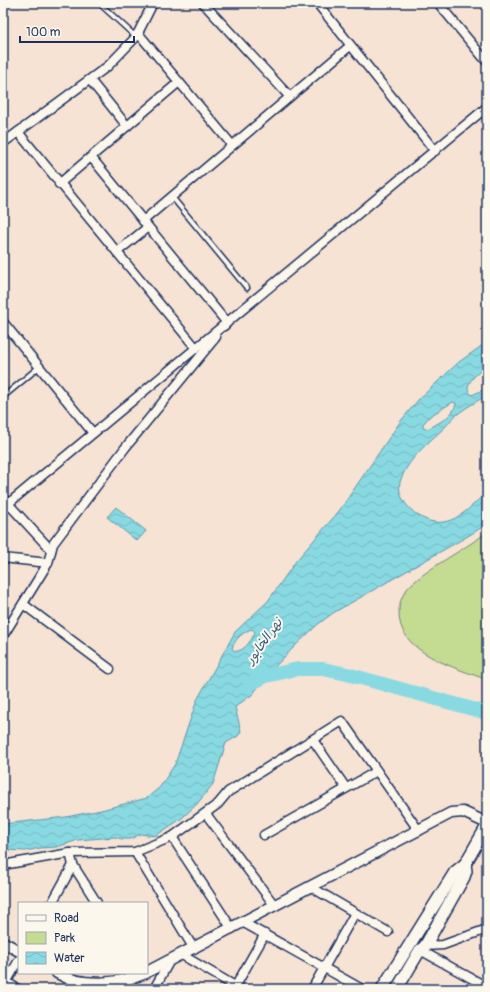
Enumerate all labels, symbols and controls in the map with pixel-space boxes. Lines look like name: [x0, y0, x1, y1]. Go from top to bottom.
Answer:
scale bar: [20, 18, 134, 44]
text: 100 m: [26, 25, 61, 40]
water label: نهر الخابور: [241, 614, 287, 668]
legend: [18, 902, 148, 974]
text: Road: [54, 911, 79, 926]
text: Park: [54, 931, 75, 946]
text: Water: [54, 951, 85, 966]

